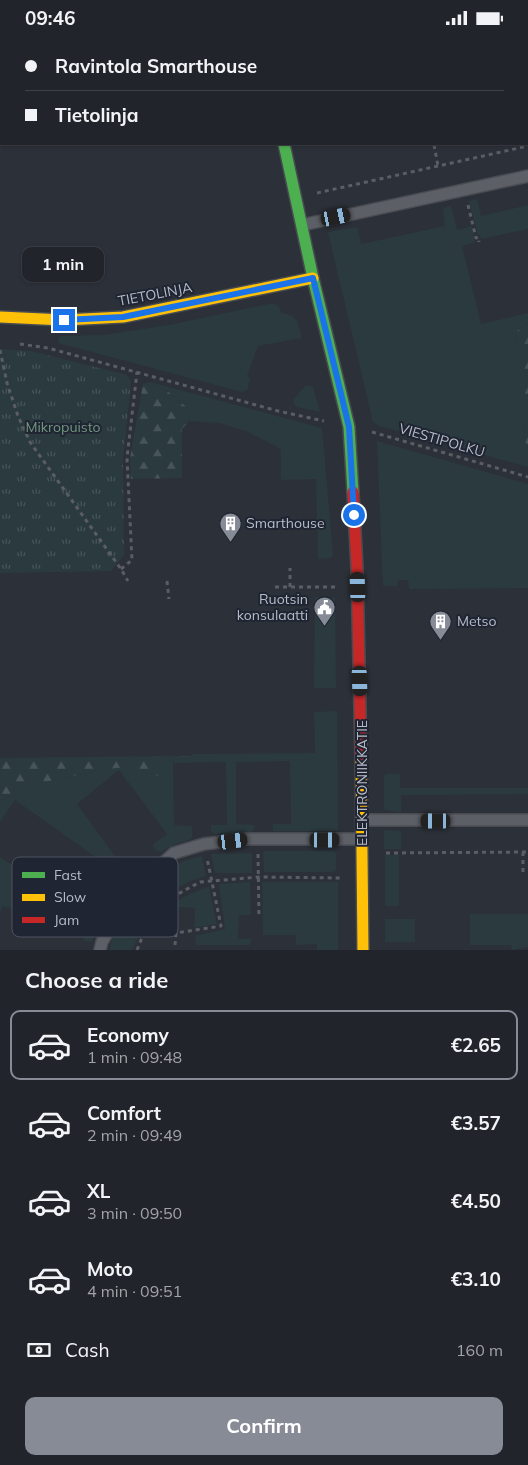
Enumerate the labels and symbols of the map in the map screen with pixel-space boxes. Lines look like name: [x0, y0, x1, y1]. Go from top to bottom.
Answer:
car: [319, 207, 352, 227]
callout: 1 min: [23, 247, 105, 283]
street label: TIETOLINJA: [116, 278, 194, 310]
route end: [53, 309, 75, 331]
park label: Mikropuisto: [25, 418, 101, 436]
street label: VIESTIPOLKU: [397, 419, 487, 461]
route start: [343, 504, 365, 526]
building icon: Smarthouse: [218, 511, 242, 542]
place label: Smarthouse: [246, 514, 325, 532]
car: [349, 572, 366, 602]
place label: Ruotsin konsulaatti: [237, 590, 308, 624]
public building icon: Ruotsin konsulaatti: [312, 595, 336, 626]
building icon: Metso: [429, 609, 453, 640]
place label: Metso: [457, 612, 496, 630]
car: [351, 666, 368, 696]
street label: ELEKTRONIIKKATIE: [353, 720, 371, 846]
car: [421, 814, 451, 829]
car: [217, 832, 248, 850]
car: [310, 833, 340, 848]
legend: [12, 857, 178, 937]
text: Fast: [54, 866, 82, 884]
text: Slow: [54, 888, 86, 906]
text: Jam: [54, 911, 79, 929]

